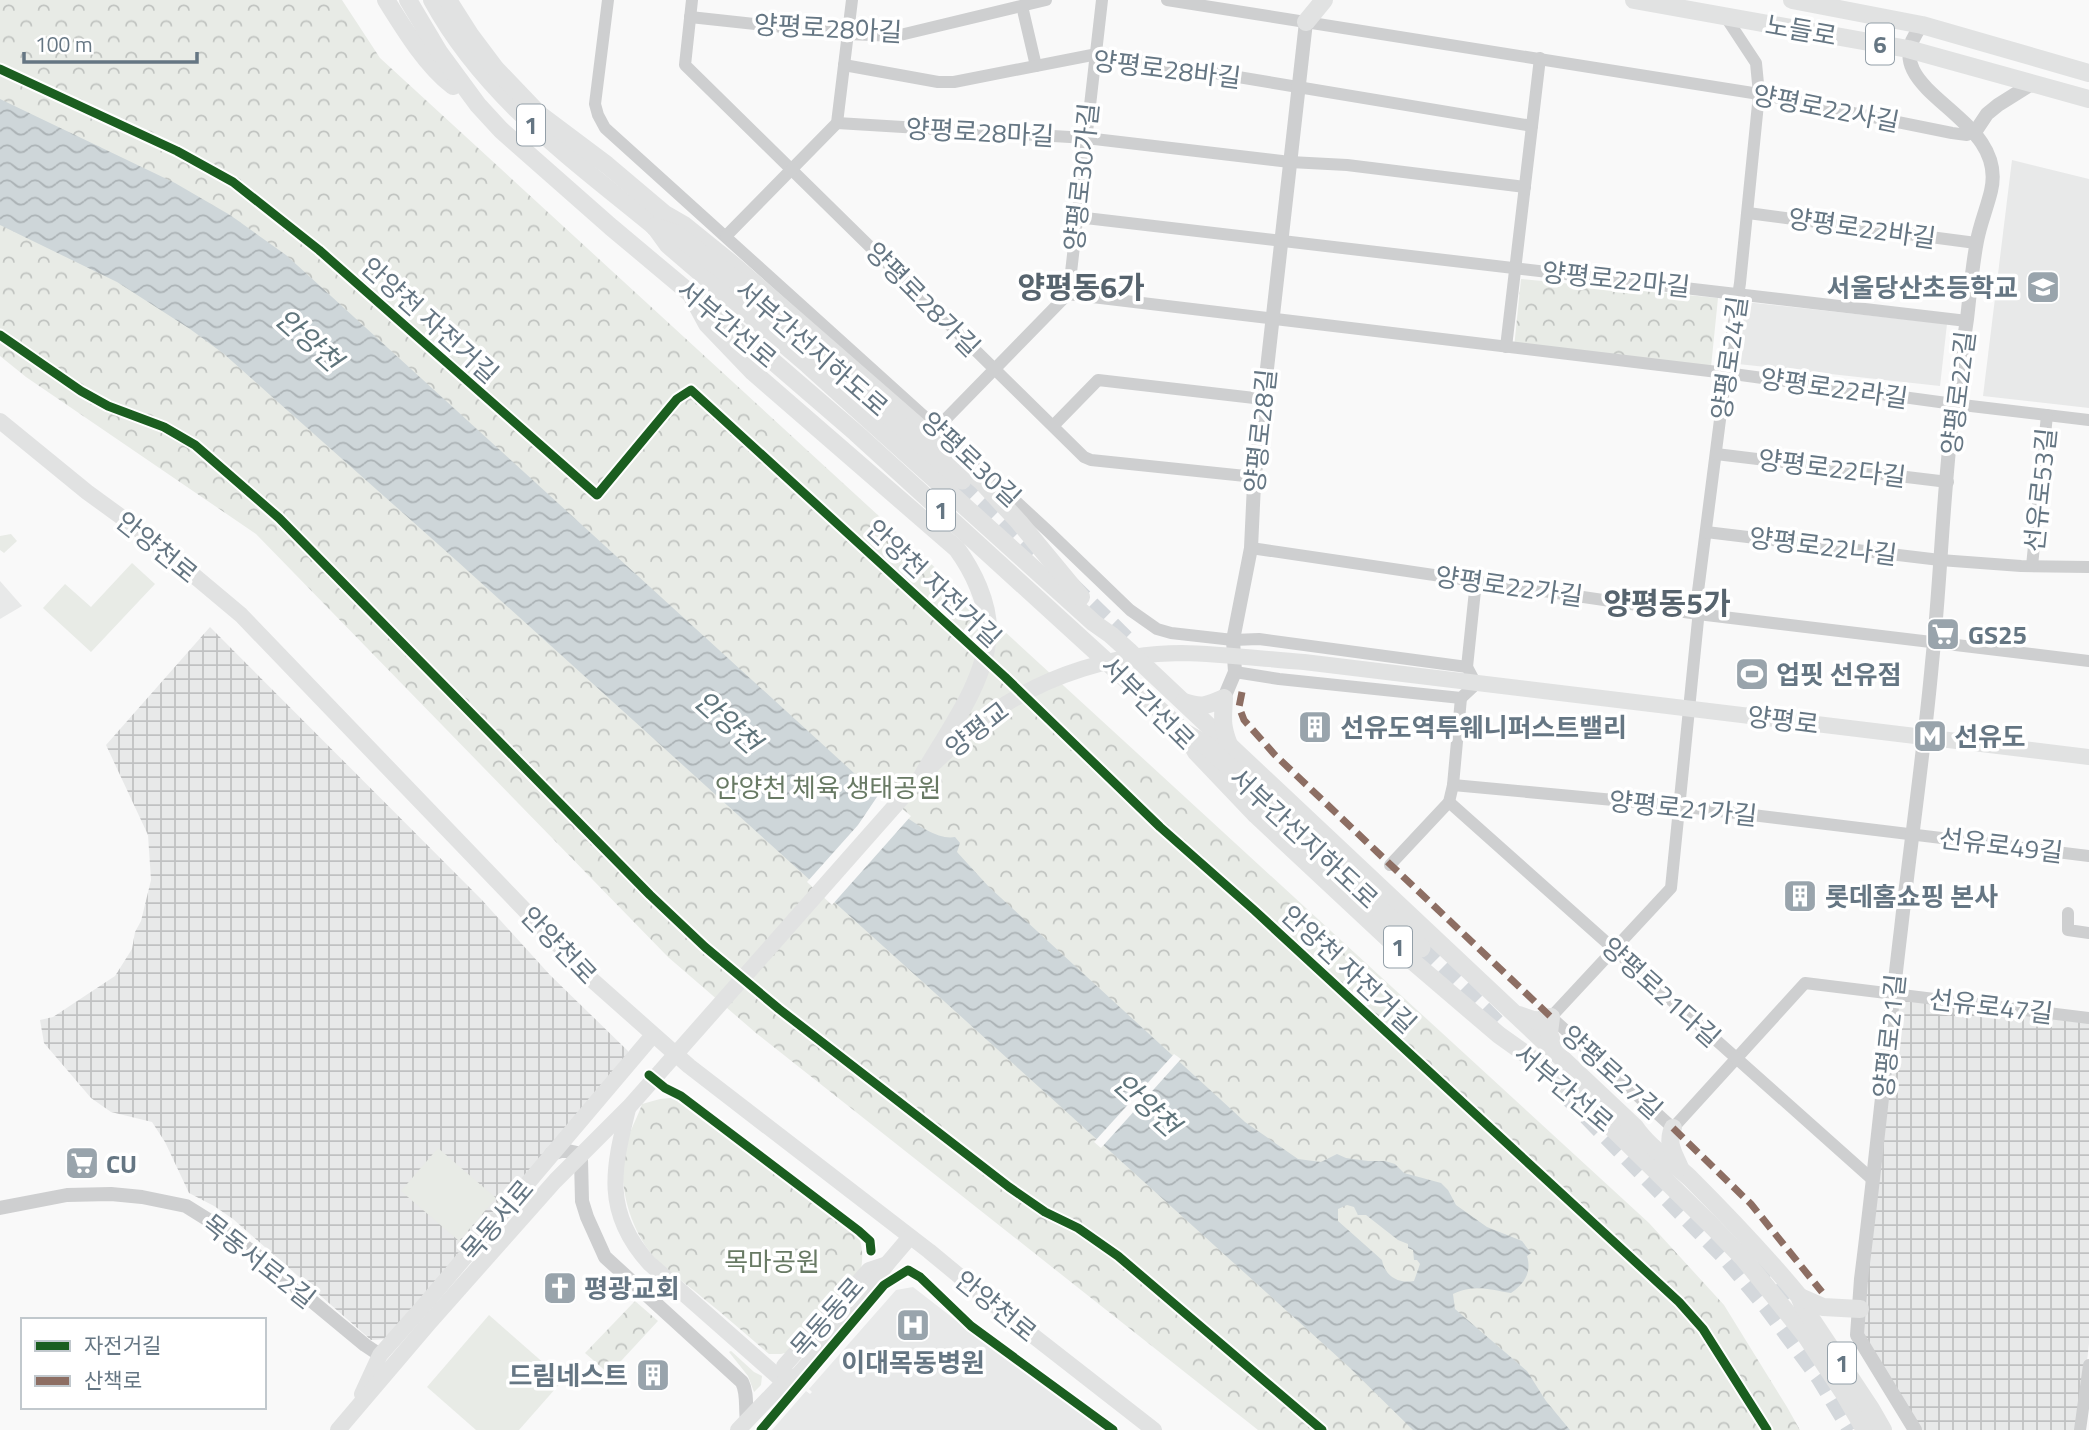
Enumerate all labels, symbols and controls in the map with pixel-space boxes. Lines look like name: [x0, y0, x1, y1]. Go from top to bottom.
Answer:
street label: 양평로28아길: [753, 5, 903, 51]
street label: 노들로: [1762, 5, 1840, 55]
scale bar: [24, 21, 198, 65]
road number: 6: [1866, 24, 1894, 64]
text: 100 m: [35, 28, 92, 60]
street label: 양평로28바길: [1091, 41, 1243, 97]
street label: 양평로22사길: [1749, 75, 1903, 141]
street label: 양평로30가길: [1054, 101, 1108, 253]
road number: 1: [517, 104, 545, 146]
street label: 양평로28마길: [905, 109, 1055, 155]
street label: 양평로22바길: [1786, 198, 1938, 258]
street label: 양평로28가길: [857, 233, 989, 365]
street label: 안양천 자전거길: [353, 248, 507, 392]
street label: 양평로22마길: [1540, 252, 1692, 306]
district label: 양평동6가: [1017, 264, 1145, 310]
place label: 서울당산초등학교: [1827, 268, 2018, 307]
school or university icon: 서울당산초등학교: [2024, 268, 2062, 306]
street label: 서부간선로: [669, 271, 785, 377]
street label: 서부간선지하도로: [727, 271, 897, 425]
street label: 양평로24길: [1701, 293, 1757, 423]
water label: 안양천: [266, 297, 355, 383]
street label: 양평로22길: [1931, 329, 1985, 457]
street label: 양평로22라길: [1758, 358, 1910, 418]
street label: 양평로28길: [1234, 367, 1286, 495]
street label: 양평로30길: [912, 402, 1030, 516]
street label: 선유로53길: [2014, 426, 2066, 554]
street label: 양평로22다길: [1756, 440, 1908, 496]
road number: 1: [927, 490, 955, 530]
street label: 안양천로: [108, 502, 206, 592]
street label: 안양천 자전거길: [857, 510, 1011, 656]
street label: 양평로22나길: [1747, 518, 1899, 574]
street label: 양평로22가길: [1433, 556, 1585, 616]
district label: 양평동5가: [1603, 580, 1731, 626]
supermarket icon: GS25: [1924, 615, 1962, 653]
place label: GS25: [1968, 615, 2027, 654]
street label: 서부간선로: [1092, 647, 1204, 759]
sports icon: 업핏 선유점: [1733, 655, 1771, 693]
place label: 업핏 선유점: [1776, 655, 1901, 694]
water label: 안양천: [685, 679, 774, 765]
street label: 양평교: [937, 692, 1017, 766]
street label: 양평로: [1745, 696, 1821, 744]
building icon: 선유도역투웨니퍼스트밸리: [1296, 708, 1334, 746]
place label: 선유도역투웨니퍼스트밸리: [1340, 708, 1627, 747]
metro station icon: 선유도: [1911, 717, 1949, 755]
place label: 선유도: [1954, 717, 2026, 756]
street label: 서부간선지하도로: [1221, 758, 1387, 918]
park label: 안양천 체육 생태공원: [715, 768, 941, 807]
street label: 양평로21가길: [1607, 781, 1759, 835]
street label: 선유로49길: [1937, 818, 2065, 872]
building icon: 롯데홈쇼핑 본사: [1781, 877, 1819, 915]
place label: 롯데홈쇼핑 본사: [1825, 877, 1998, 916]
street label: 안양천 자전거길: [1272, 896, 1426, 1042]
street label: 안양천로: [512, 897, 606, 993]
road number: 1: [1384, 926, 1412, 967]
street label: 양평로21다길: [1593, 928, 1729, 1056]
street label: 양평로21길: [1863, 972, 1915, 1100]
street label: 선유로47길: [1927, 979, 2055, 1033]
street label: 양평로27길: [1553, 1016, 1671, 1128]
street label: 서부간선로: [1506, 1035, 1622, 1141]
water label: 안양천: [1104, 1062, 1193, 1148]
supermarket icon: CU: [63, 1144, 101, 1182]
place label: CU: [106, 1144, 137, 1183]
street label: 목동서로: [451, 1171, 543, 1269]
street label: 목동서로2길: [194, 1204, 324, 1318]
park label: 목마공원: [724, 1242, 820, 1281]
street label: 안양천로: [947, 1261, 1045, 1351]
street label: 목동동로: [781, 1268, 873, 1366]
church icon: 평광교회: [541, 1269, 579, 1307]
place label: 평광교회: [584, 1269, 680, 1308]
hospital icon: 이대목동병원: [894, 1306, 932, 1344]
legend: [21, 1318, 266, 1409]
text: 자전거길: [84, 1329, 161, 1361]
place label: 이대목동병원: [841, 1343, 985, 1382]
road number: 1: [1828, 1343, 1856, 1384]
place label: 드림네스트: [508, 1356, 628, 1395]
building icon: 드림네스트: [634, 1356, 672, 1394]
text: 산책로: [84, 1364, 142, 1396]

